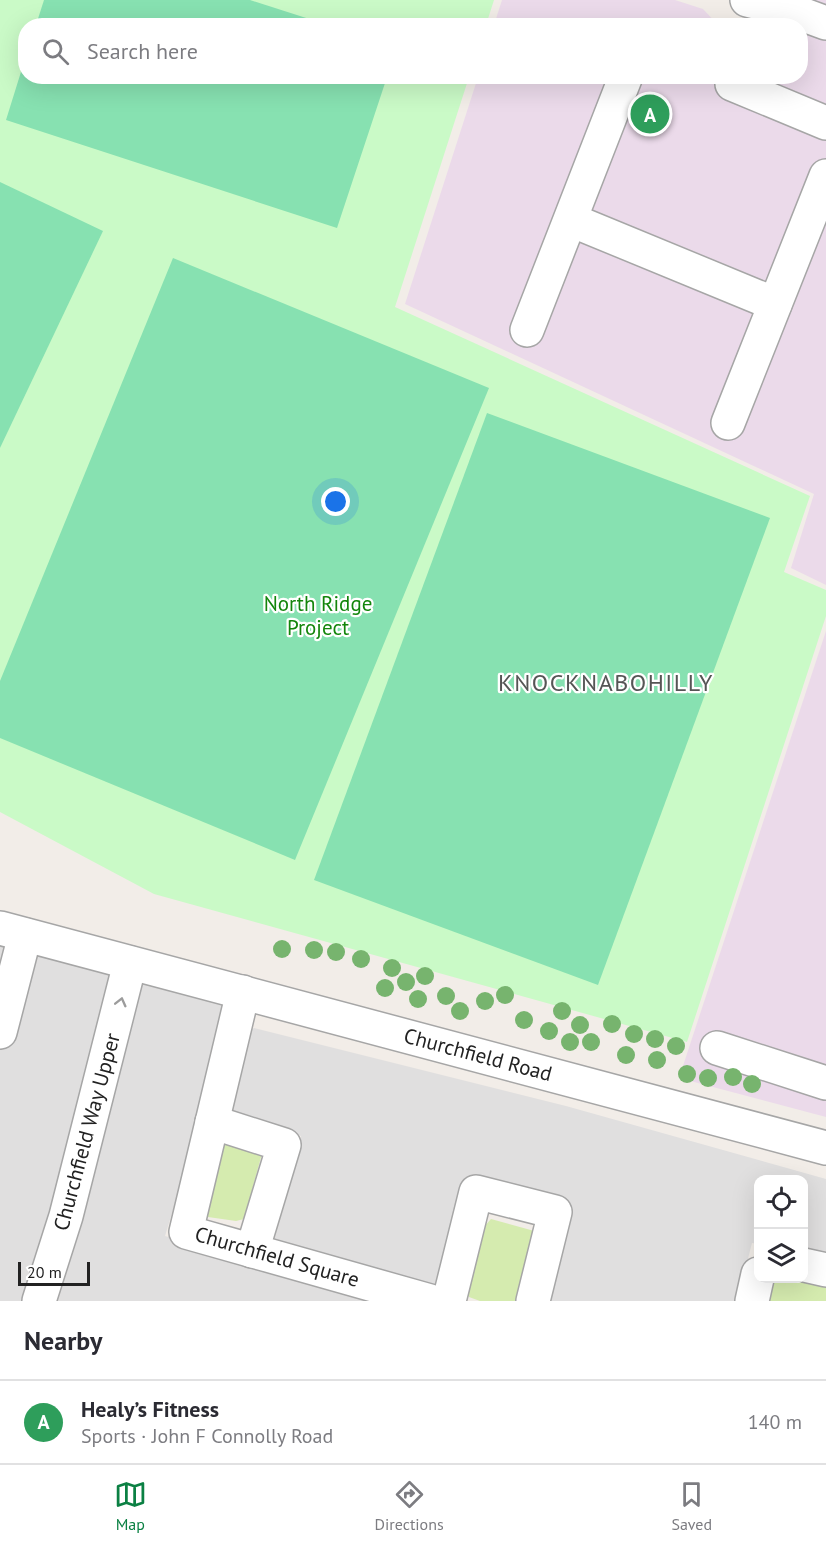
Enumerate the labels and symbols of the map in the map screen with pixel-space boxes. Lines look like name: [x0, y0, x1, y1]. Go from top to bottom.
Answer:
pin: A: [630, 92, 670, 136]
your location: [321, 487, 350, 516]
park label: North Ridge Project: [264, 590, 372, 641]
district label: KNOCKNABOHILLY: [498, 667, 714, 698]
one-way arrow: [113, 997, 126, 1007]
street label: Churchfield Road: [401, 1022, 555, 1087]
street label: Churchfield Way Upper: [47, 1030, 126, 1234]
street label: Churchfield Square: [192, 1220, 363, 1293]
scale bar: [18, 1259, 90, 1286]

